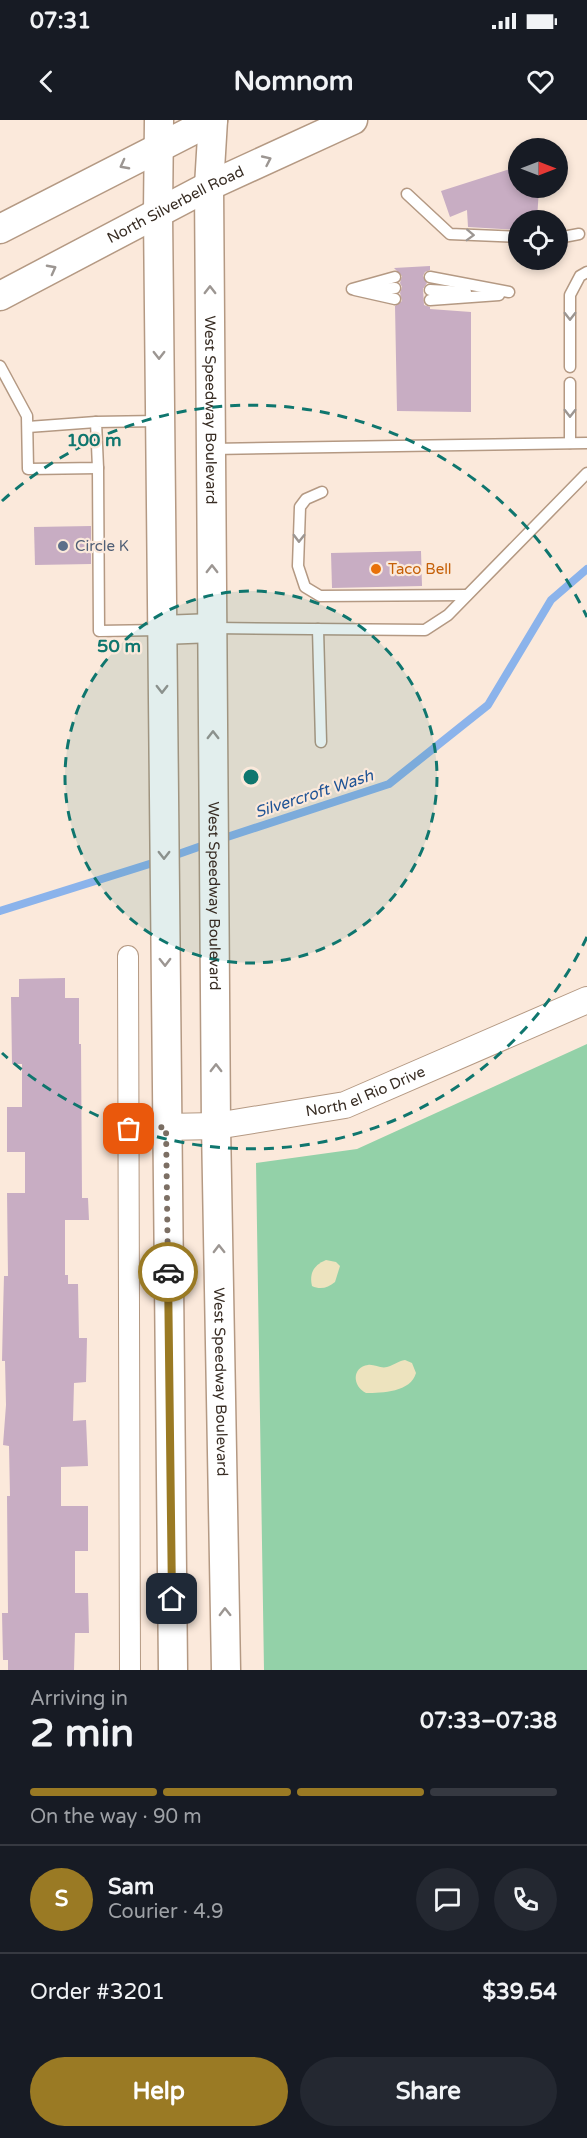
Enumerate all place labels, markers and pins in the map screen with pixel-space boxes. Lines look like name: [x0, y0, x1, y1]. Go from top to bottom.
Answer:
place label: Circle K: [75, 537, 129, 555]
marker: Circle K: [56, 539, 70, 553]
place label: Taco Bell: [388, 560, 452, 578]
marker: Taco Bell: [369, 562, 383, 576]
centre of rings: [241, 767, 261, 787]
pin: [103, 1103, 154, 1154]
pin: [146, 1573, 197, 1624]

